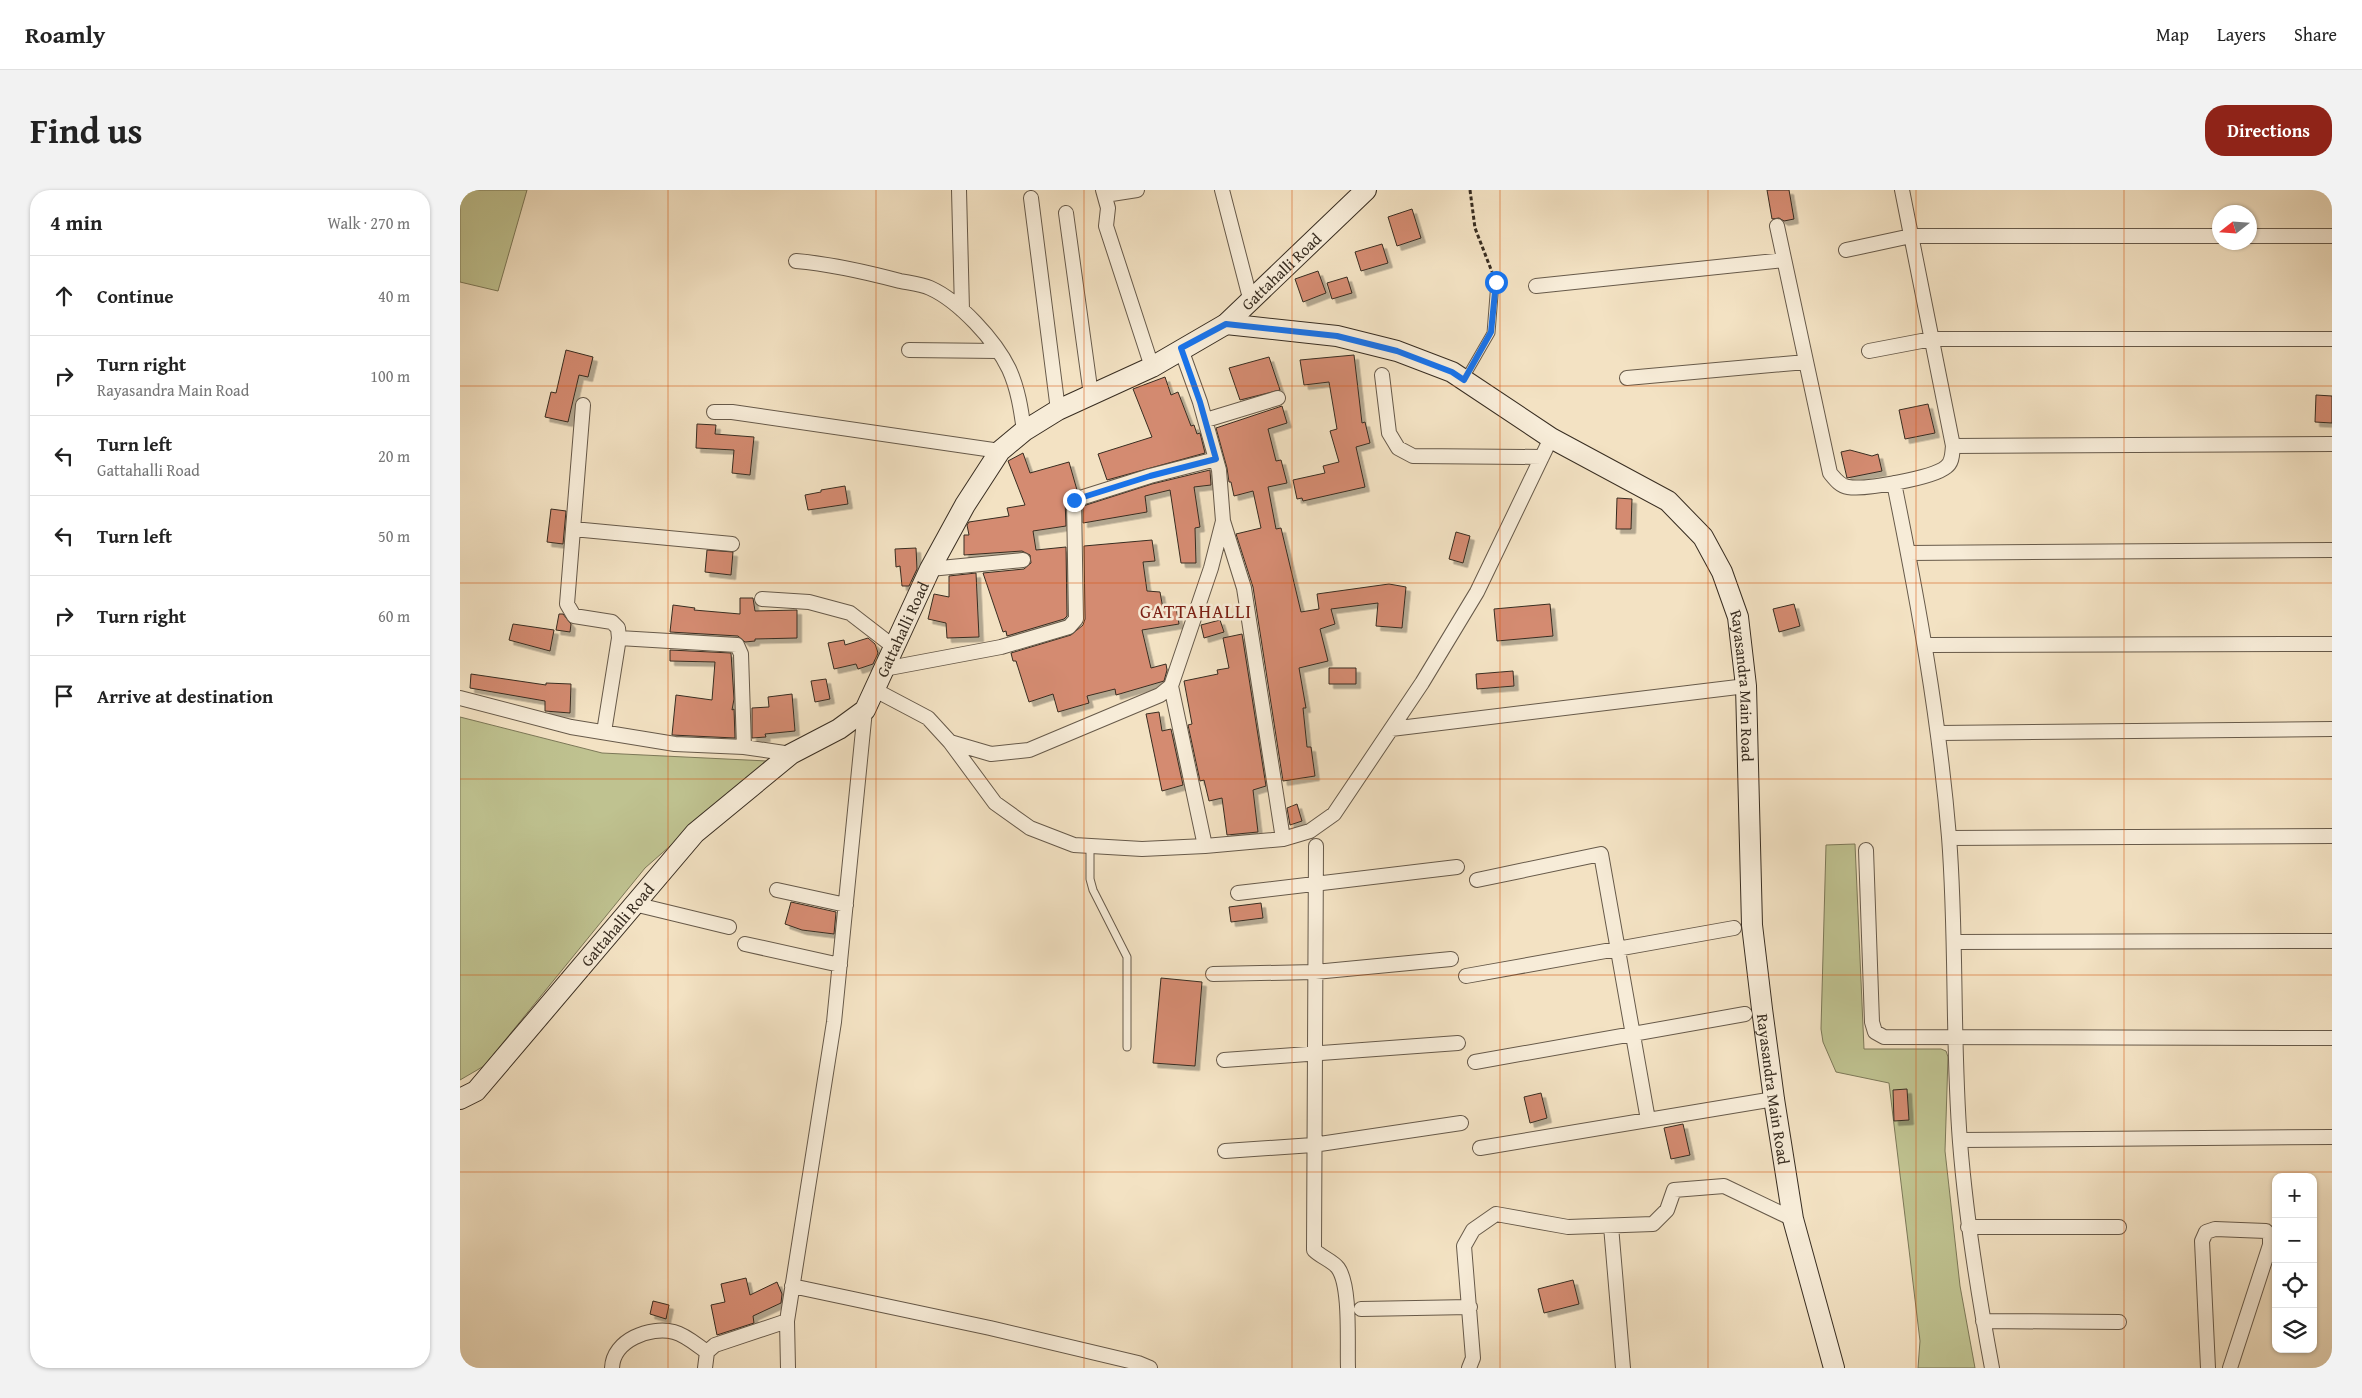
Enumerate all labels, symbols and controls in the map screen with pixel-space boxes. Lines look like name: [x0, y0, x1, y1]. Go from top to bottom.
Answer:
text: Roamly: [25, 17, 105, 52]
text: Map: [2156, 21, 2189, 48]
text: Layers: [2217, 21, 2266, 48]
text: Share: [2294, 21, 2337, 48]
text: Find us: [30, 105, 143, 156]
button: Directions: [2205, 105, 2332, 156]
north arrow: [2212, 205, 2257, 250]
text: 4 min: [50, 207, 102, 238]
text: Walk · 270 m: [327, 211, 410, 235]
street label: Gattahalli Road: [1236, 227, 1327, 315]
route start: [1485, 271, 1508, 294]
icon: ahead: [50, 282, 78, 310]
text: Continue: [97, 282, 174, 310]
text: 40 m: [378, 284, 410, 308]
text: Turn right: [97, 350, 186, 378]
icon: right: [50, 362, 78, 390]
text: 100 m: [370, 364, 410, 388]
text: Rayasandra Main Road: [97, 378, 249, 402]
text: Turn left: [97, 430, 172, 458]
icon: left: [50, 442, 78, 470]
text: 20 m: [378, 444, 410, 468]
text: Gattahalli Road: [97, 458, 200, 482]
route end: [1063, 489, 1086, 512]
icon: left: [50, 522, 78, 550]
text: Turn left: [97, 522, 172, 550]
text: 50 m: [378, 524, 410, 548]
street label: Gattahalli Road: [870, 577, 935, 681]
district label: GATTAHALLI: [1140, 597, 1252, 625]
icon: right: [50, 602, 78, 630]
text: Turn right: [97, 602, 186, 630]
text: 60 m: [378, 604, 410, 628]
street label: Rayasandra Main Road: [1724, 606, 1760, 762]
icon: arrive: [50, 682, 78, 710]
text: Arrive at destination: [97, 682, 273, 710]
street label: Gattahalli Road: [575, 877, 660, 972]
street label: Rayasandra Main Road: [1751, 1012, 1796, 1167]
map controls: [2272, 1173, 2317, 1353]
button: +: [2272, 1173, 2317, 1218]
button: −: [2272, 1218, 2317, 1263]
button: locate: [2272, 1263, 2317, 1308]
button: layers: [2272, 1308, 2317, 1353]

